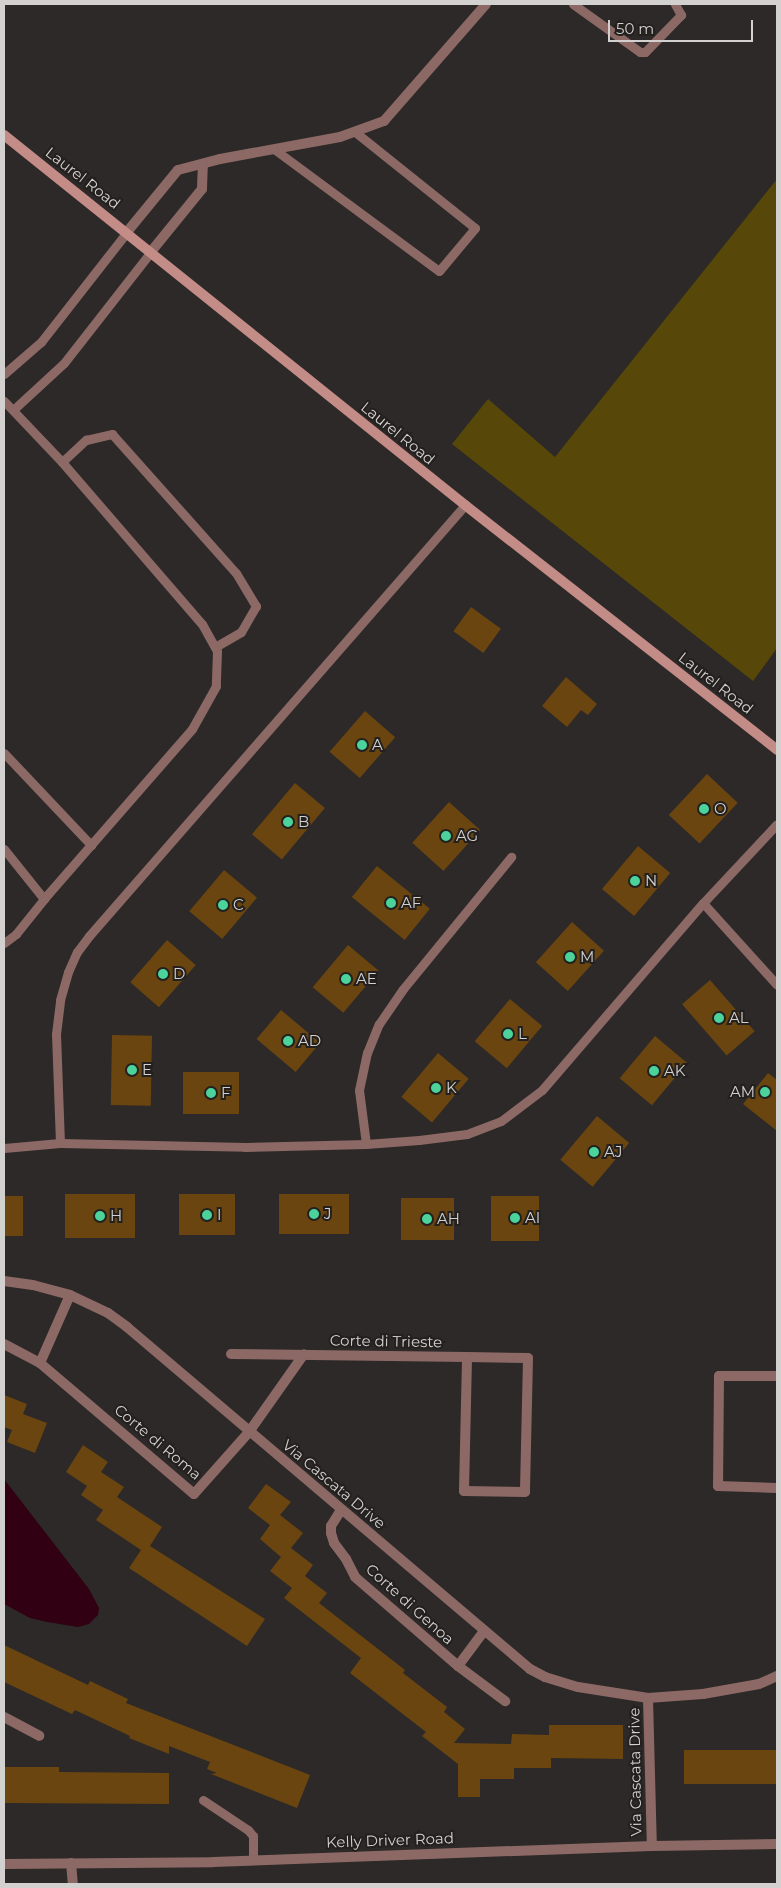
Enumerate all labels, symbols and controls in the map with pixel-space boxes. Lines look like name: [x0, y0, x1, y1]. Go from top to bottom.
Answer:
scale bar: [611, 10, 756, 42]
text: 50 m: [616, 19, 654, 38]
street label: Laurel Road: [42, 143, 124, 213]
street label: Laurel Road: [357, 398, 439, 468]
street label: Laurel Road: [675, 648, 757, 718]
place label: A: [372, 736, 383, 754]
marker: A: [356, 739, 368, 751]
place label: O: [714, 800, 727, 818]
marker: O: [698, 803, 710, 815]
place label: B: [298, 813, 309, 831]
marker: B: [282, 816, 294, 828]
place label: AG: [456, 827, 478, 845]
marker: AG: [440, 830, 452, 842]
place label: N: [645, 872, 657, 890]
marker: N: [629, 875, 641, 887]
place label: AF: [401, 894, 421, 912]
place label: C: [233, 896, 244, 914]
marker: AF: [385, 897, 397, 909]
marker: C: [217, 899, 229, 911]
place label: M: [580, 948, 594, 966]
marker: M: [564, 951, 576, 963]
place label: D: [173, 965, 185, 983]
marker: D: [157, 968, 169, 980]
place label: AE: [356, 970, 377, 988]
marker: AE: [340, 973, 352, 985]
place label: AL: [729, 1009, 749, 1027]
marker: AL: [713, 1012, 725, 1024]
place label: L: [518, 1025, 527, 1043]
marker: L: [502, 1028, 514, 1040]
place label: AD: [298, 1032, 321, 1050]
marker: AD: [282, 1035, 294, 1047]
place label: E: [142, 1061, 152, 1079]
place label: AK: [664, 1062, 685, 1080]
marker: E: [126, 1064, 138, 1076]
marker: AK: [648, 1065, 660, 1077]
place label: K: [446, 1079, 457, 1097]
marker: K: [430, 1082, 442, 1094]
place label: AM: [730, 1083, 755, 1101]
place label: F: [221, 1084, 230, 1102]
marker: AM: [759, 1086, 771, 1098]
marker: F: [205, 1087, 217, 1099]
place label: AJ: [604, 1143, 622, 1161]
marker: AJ: [588, 1146, 600, 1158]
place label: J: [324, 1205, 332, 1223]
place label: I: [217, 1206, 222, 1224]
place label: H: [110, 1207, 122, 1225]
marker: J: [308, 1208, 320, 1220]
marker: I: [201, 1209, 213, 1221]
place label: AI: [525, 1209, 540, 1227]
marker: H: [94, 1210, 106, 1222]
place label: AH: [437, 1210, 460, 1228]
marker: AI: [509, 1212, 521, 1224]
marker: AH: [421, 1213, 433, 1225]
street label: Corte di Trieste: [330, 1331, 442, 1351]
street label: Corte di Roma: [111, 1400, 205, 1484]
street label: Via Cascata Drive: [279, 1436, 389, 1532]
street label: Corte di Genoa: [362, 1560, 458, 1648]
street label: Via Cascata Drive: [625, 1707, 645, 1837]
street label: Kelly Driver Road: [326, 1829, 454, 1851]

